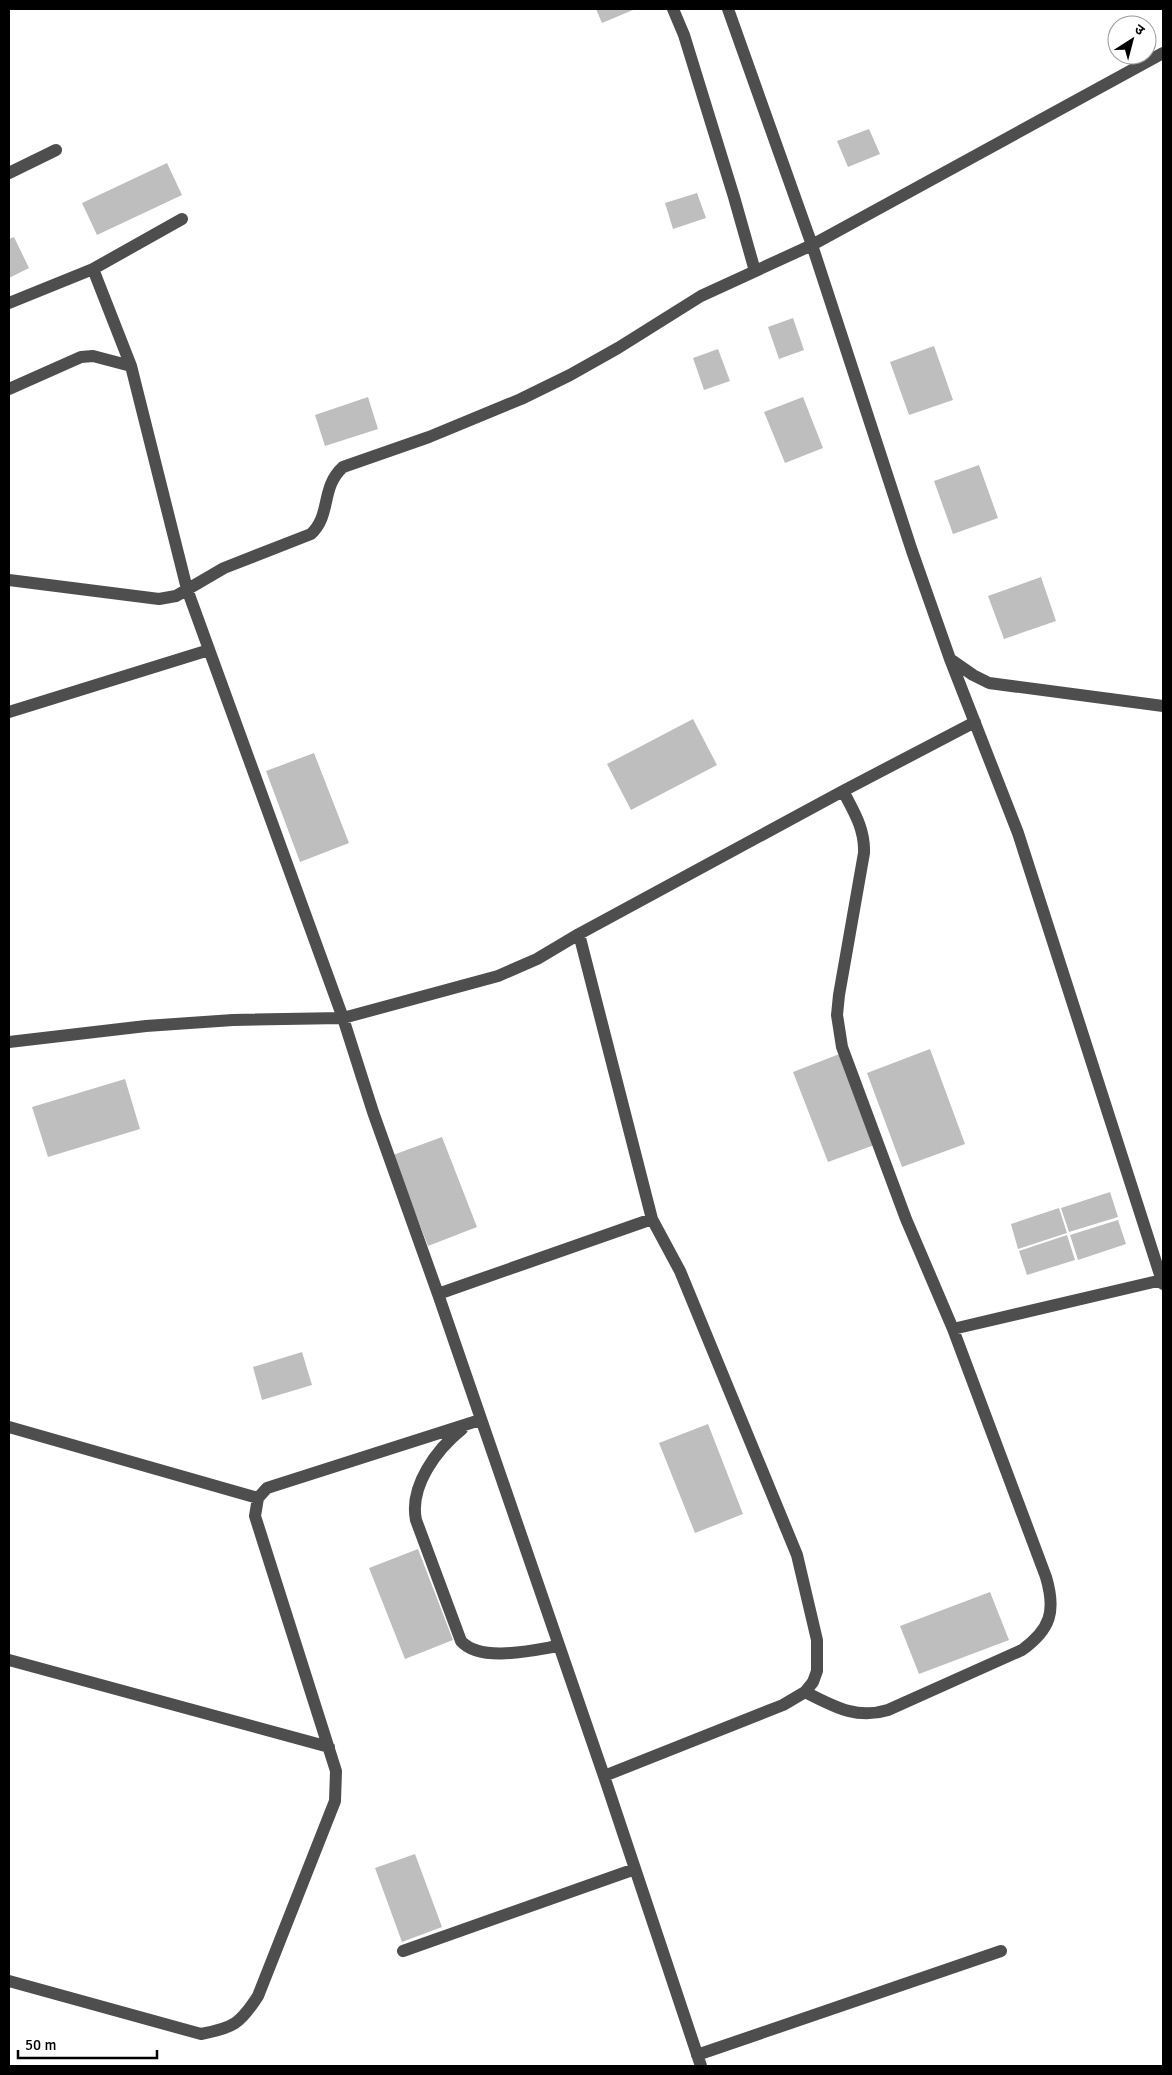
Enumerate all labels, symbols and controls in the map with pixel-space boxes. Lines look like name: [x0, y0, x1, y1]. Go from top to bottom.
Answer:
north arrow: [1107, 15, 1157, 65]
text: उ: [1131, 21, 1148, 40]
scale bar: [18, 2028, 156, 2060]
text: 50 m: [25, 2036, 56, 2054]

